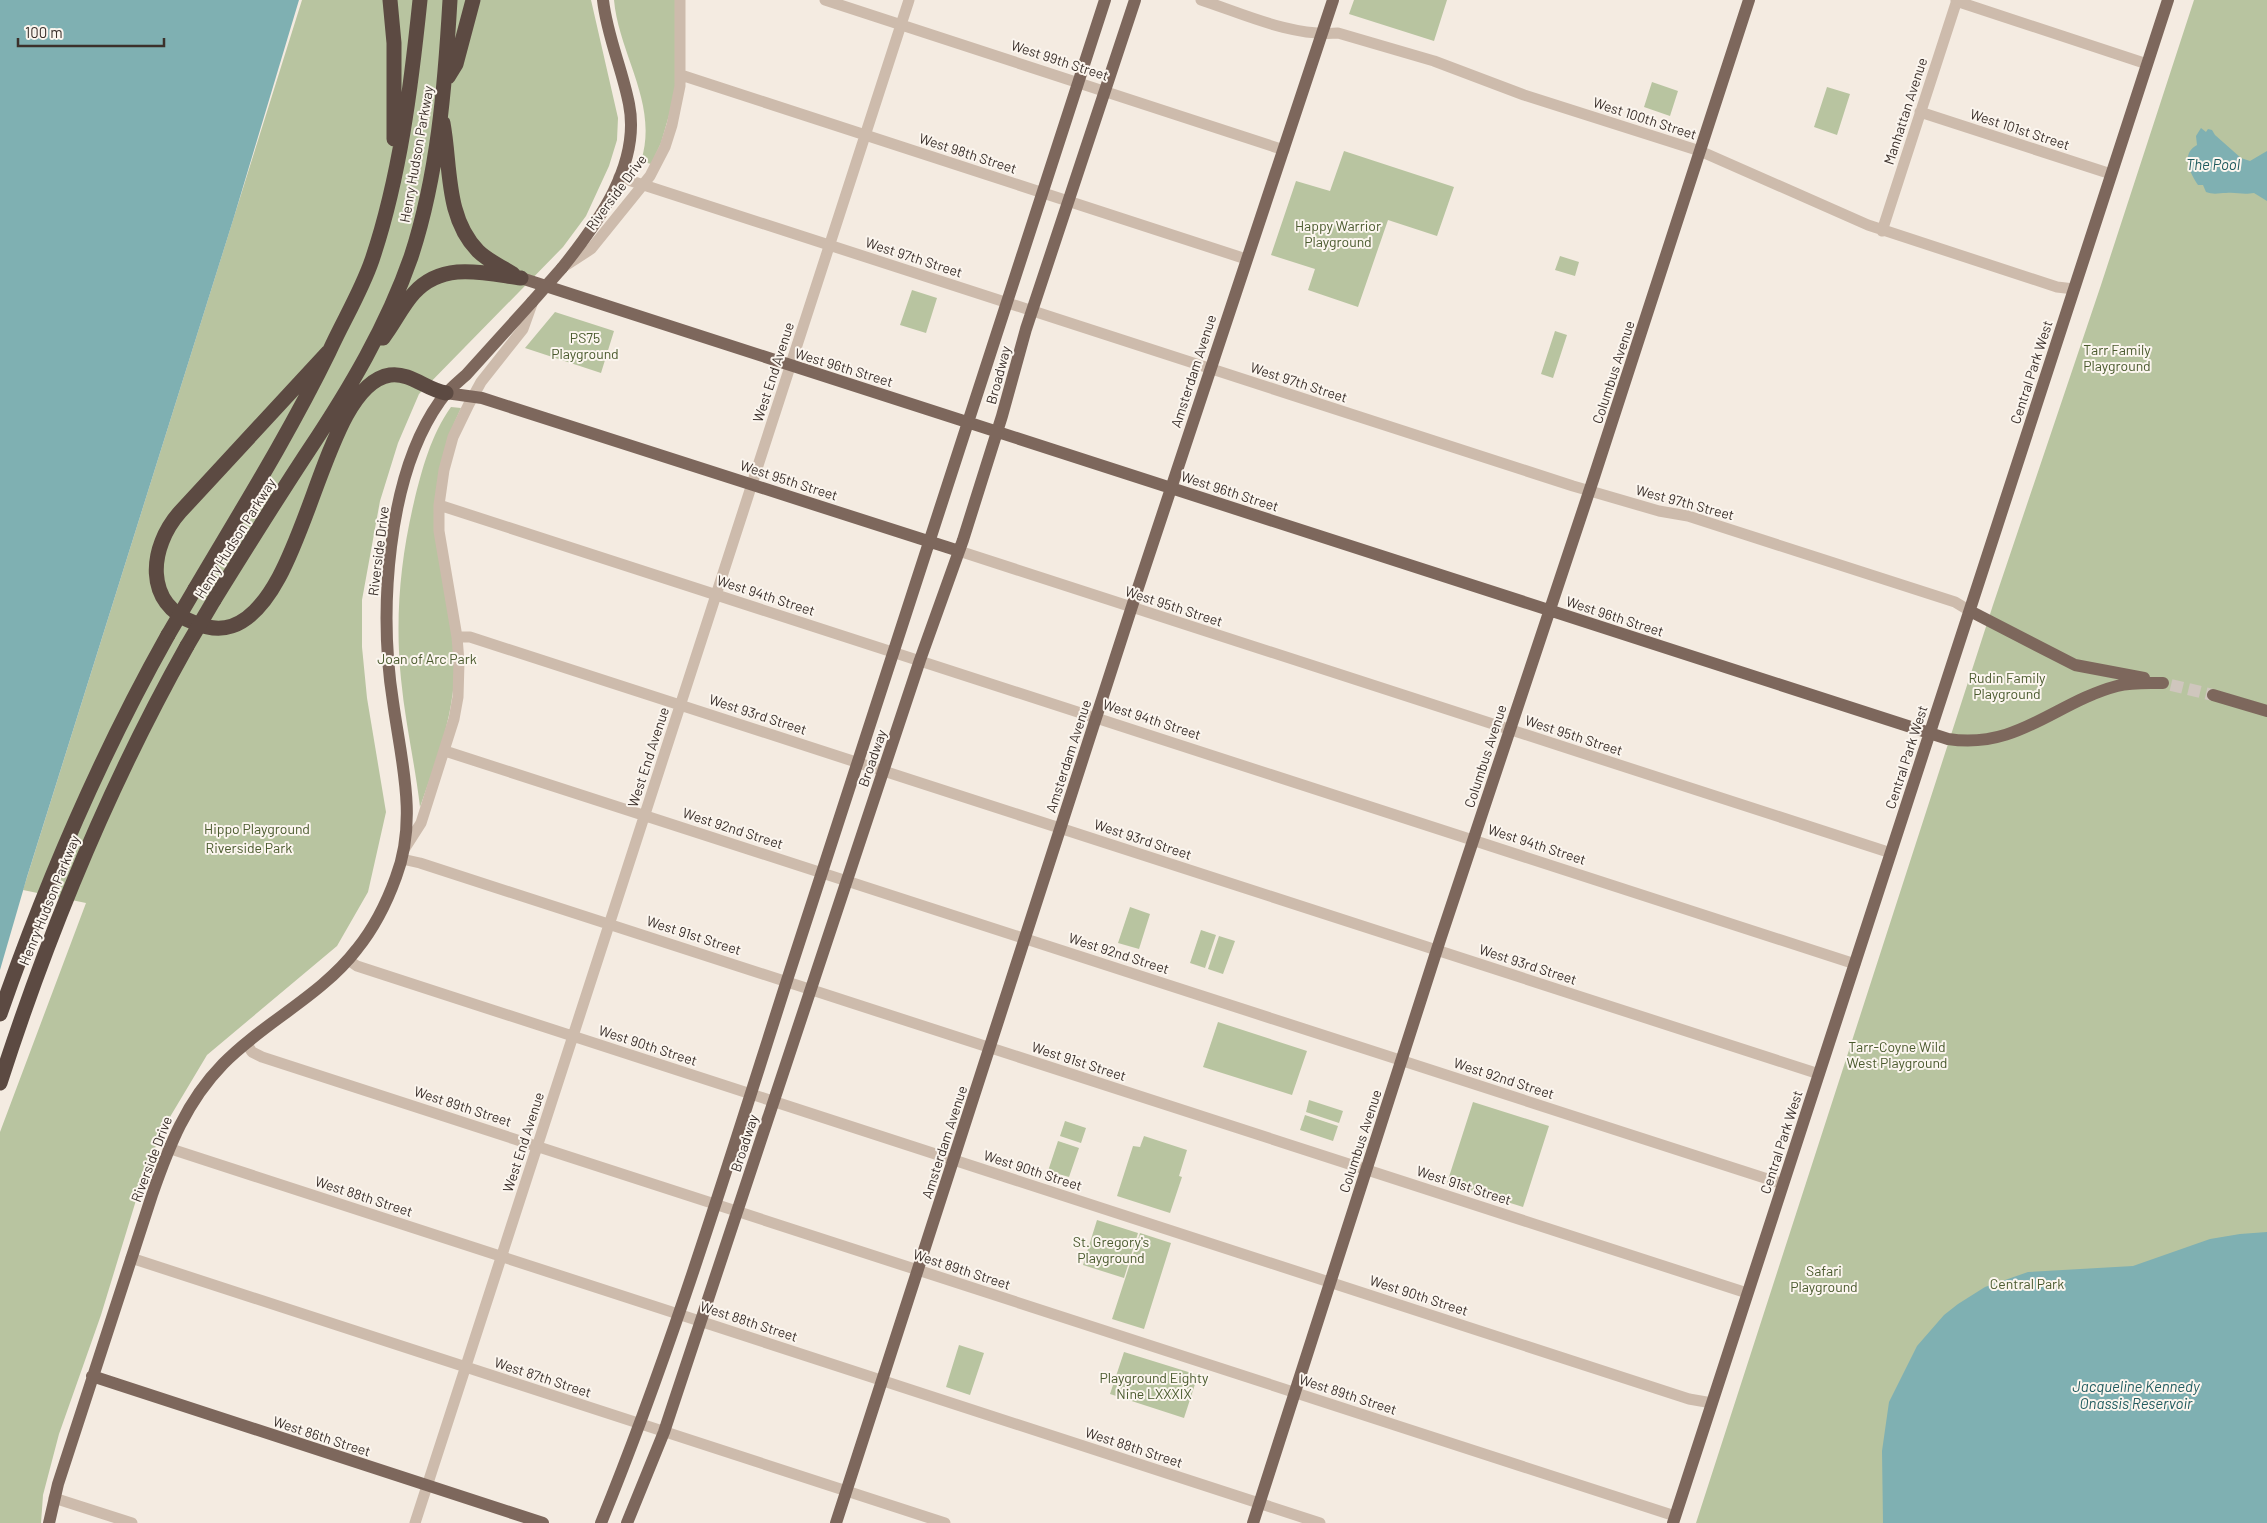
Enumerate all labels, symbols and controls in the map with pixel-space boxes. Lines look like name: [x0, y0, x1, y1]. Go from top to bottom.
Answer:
scale bar: [18, 15, 164, 47]
text: 100 m: [25, 23, 63, 41]
street label: West 99th Street: [1009, 36, 1111, 84]
street label: Manhattan Avenue: [1880, 55, 1930, 167]
street label: Henry Hudson Parkway: [396, 84, 437, 224]
street label: West 100th Street: [1591, 93, 1699, 143]
street label: West 101st Street: [1968, 105, 2072, 153]
street label: West 98th Street: [917, 129, 1019, 177]
street label: Riverside Drive: [582, 151, 650, 233]
water label: The Pool: [2186, 155, 2241, 173]
park label: Happy Warrior Playground: [1295, 217, 1381, 250]
street label: West 97th Street: [863, 233, 965, 281]
street label: Amsterdam Avenue: [1167, 312, 1219, 430]
street label: Columbus Avenue: [1588, 318, 1638, 426]
street label: Central Park West: [2006, 318, 2056, 426]
street label: West End Avenue: [749, 320, 797, 424]
park label: PS75 Playground: [551, 329, 619, 362]
park label: Tarr Family Playground: [2083, 341, 2151, 374]
street label: Broadway: [982, 343, 1014, 406]
street label: West 96th Street: [793, 344, 895, 390]
street label: West 97th Street: [1248, 358, 1350, 406]
street label: West 95th Street: [738, 456, 840, 504]
street label: West 96th Street: [1179, 467, 1281, 515]
street label: Henry Hudson Parkway: [191, 474, 279, 601]
street label: West 97th Street: [1634, 481, 1736, 523]
street label: Riverside Drive: [364, 505, 392, 597]
street label: West 94th Street: [715, 571, 817, 619]
street label: West 95th Street: [1123, 582, 1225, 630]
street label: West 96th Street: [1564, 592, 1666, 640]
park label: Joan of Arc Park: [377, 650, 477, 667]
park label: Rudin Family Playground: [1968, 669, 2046, 702]
street label: West 93rd Street: [707, 690, 809, 738]
street label: West 94th Street: [1101, 695, 1203, 743]
street label: Amsterdam Avenue: [1042, 697, 1094, 815]
street label: Columbus Avenue: [1460, 702, 1510, 810]
street label: Central Park West: [1881, 703, 1931, 811]
street label: West End Avenue: [624, 705, 672, 809]
street label: West 95th Street: [1523, 711, 1625, 759]
street label: Broadway: [854, 726, 890, 789]
street label: West 92nd Street: [681, 804, 785, 852]
street label: West 93rd Street: [1092, 815, 1194, 863]
park label: Hippo Playground: [204, 820, 310, 837]
street label: West 94th Street: [1486, 820, 1588, 868]
street label: Henry Hudson Parkway: [15, 832, 83, 968]
park label: Riverside Park: [206, 839, 292, 856]
street label: West 91st Street: [645, 912, 743, 958]
street label: West 92nd Street: [1067, 929, 1171, 977]
street label: West 93rd Street: [1477, 940, 1579, 988]
street label: West 90th Street: [597, 1021, 699, 1069]
street label: West 91st Street: [1030, 1038, 1128, 1084]
park label: Tarr-Coyne Wild West Playground: [1846, 1038, 1948, 1071]
street label: West 92nd Street: [1452, 1054, 1556, 1102]
street label: West 89th Street: [412, 1082, 514, 1130]
street label: Amsterdam Avenue: [918, 1083, 970, 1201]
street label: Columbus Avenue: [1335, 1087, 1385, 1195]
street label: Central Park West: [1756, 1088, 1806, 1196]
street label: West End Avenue: [499, 1090, 547, 1194]
street label: Broadway: [727, 1111, 761, 1174]
street label: Riverside Drive: [127, 1114, 175, 1204]
street label: West 90th Street: [982, 1146, 1084, 1194]
street label: West 91st Street: [1415, 1162, 1513, 1208]
street label: West 88th Street: [313, 1172, 415, 1220]
park label: St. Gregory's Playground: [1073, 1233, 1149, 1266]
street label: West 89th Street: [911, 1245, 1013, 1293]
park label: Safari Playground: [1790, 1262, 1858, 1295]
street label: West 90th Street: [1368, 1271, 1470, 1319]
park label: Central Park: [1990, 1275, 2064, 1292]
street label: West 88th Street: [698, 1297, 800, 1345]
street label: West 87th Street: [492, 1353, 594, 1401]
park label: Playground Eighty Nine LXXXIX: [1100, 1369, 1209, 1402]
street label: West 89th Street: [1297, 1370, 1399, 1418]
water label: Jacqueline Kennedy Onassis Reservoir: [2072, 1377, 2201, 1412]
street label: West 86th Street: [271, 1412, 373, 1460]
street label: West 88th Street: [1083, 1423, 1185, 1471]

